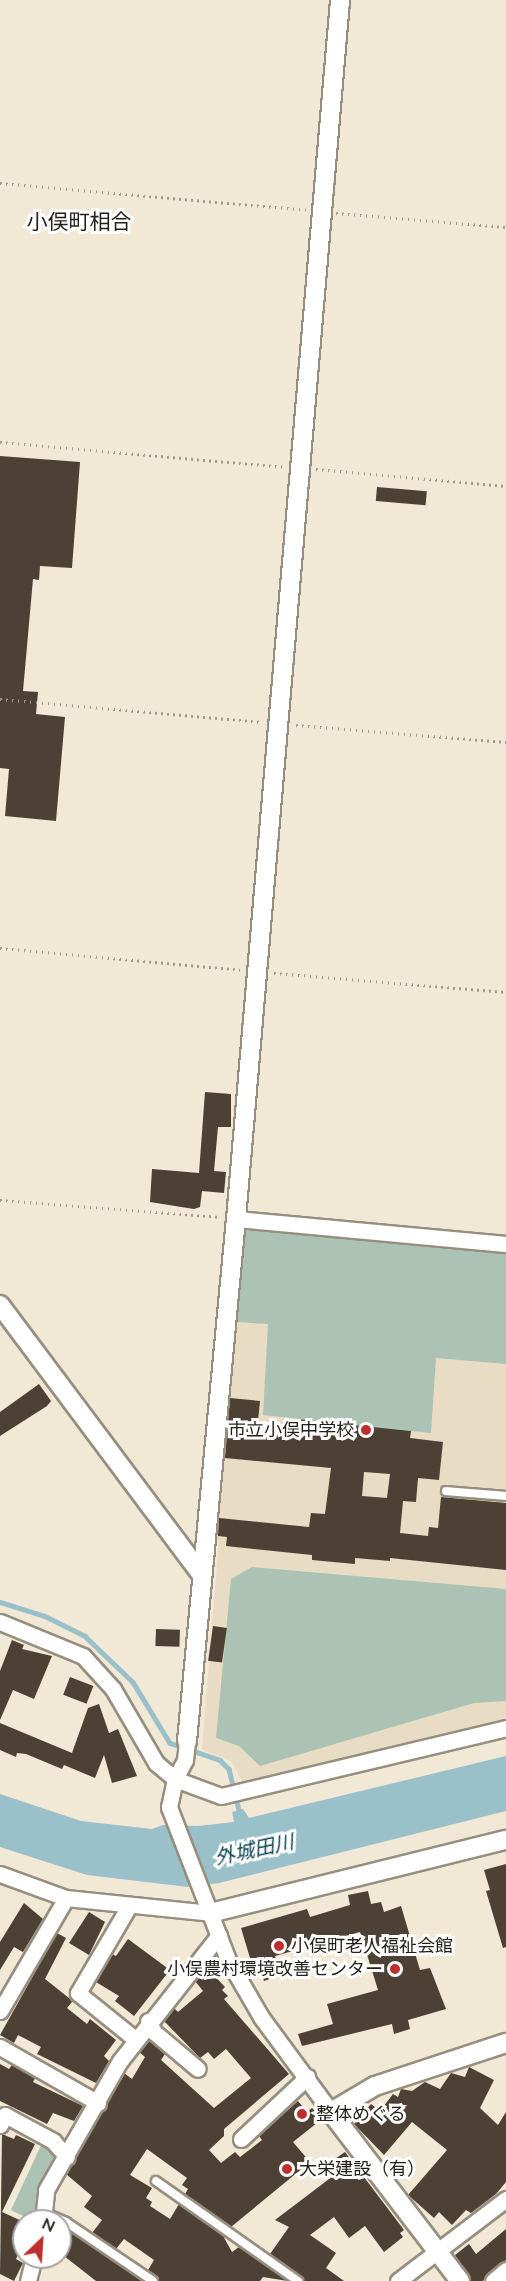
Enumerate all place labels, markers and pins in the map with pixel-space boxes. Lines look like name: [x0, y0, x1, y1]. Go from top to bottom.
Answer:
place label: 市立小俣中学校: [228, 1419, 354, 1441]
marker: 市立小俣中学校: [359, 1423, 373, 1437]
place label: 小俣町老人福祉会館: [291, 1935, 453, 1957]
marker: 小俣町老人福祉会館: [272, 1939, 286, 1953]
place label: 小俣農村環境改善センター: [167, 1958, 383, 1980]
marker: 小俣農村環境改善センター: [388, 1962, 402, 1976]
place label: 整体めぐる: [316, 2103, 406, 2125]
marker: 整体めぐる: [293, 2105, 311, 2123]
place label: 大栄建設（有）: [299, 2158, 425, 2180]
marker: 大栄建設（有）: [280, 2162, 294, 2176]

